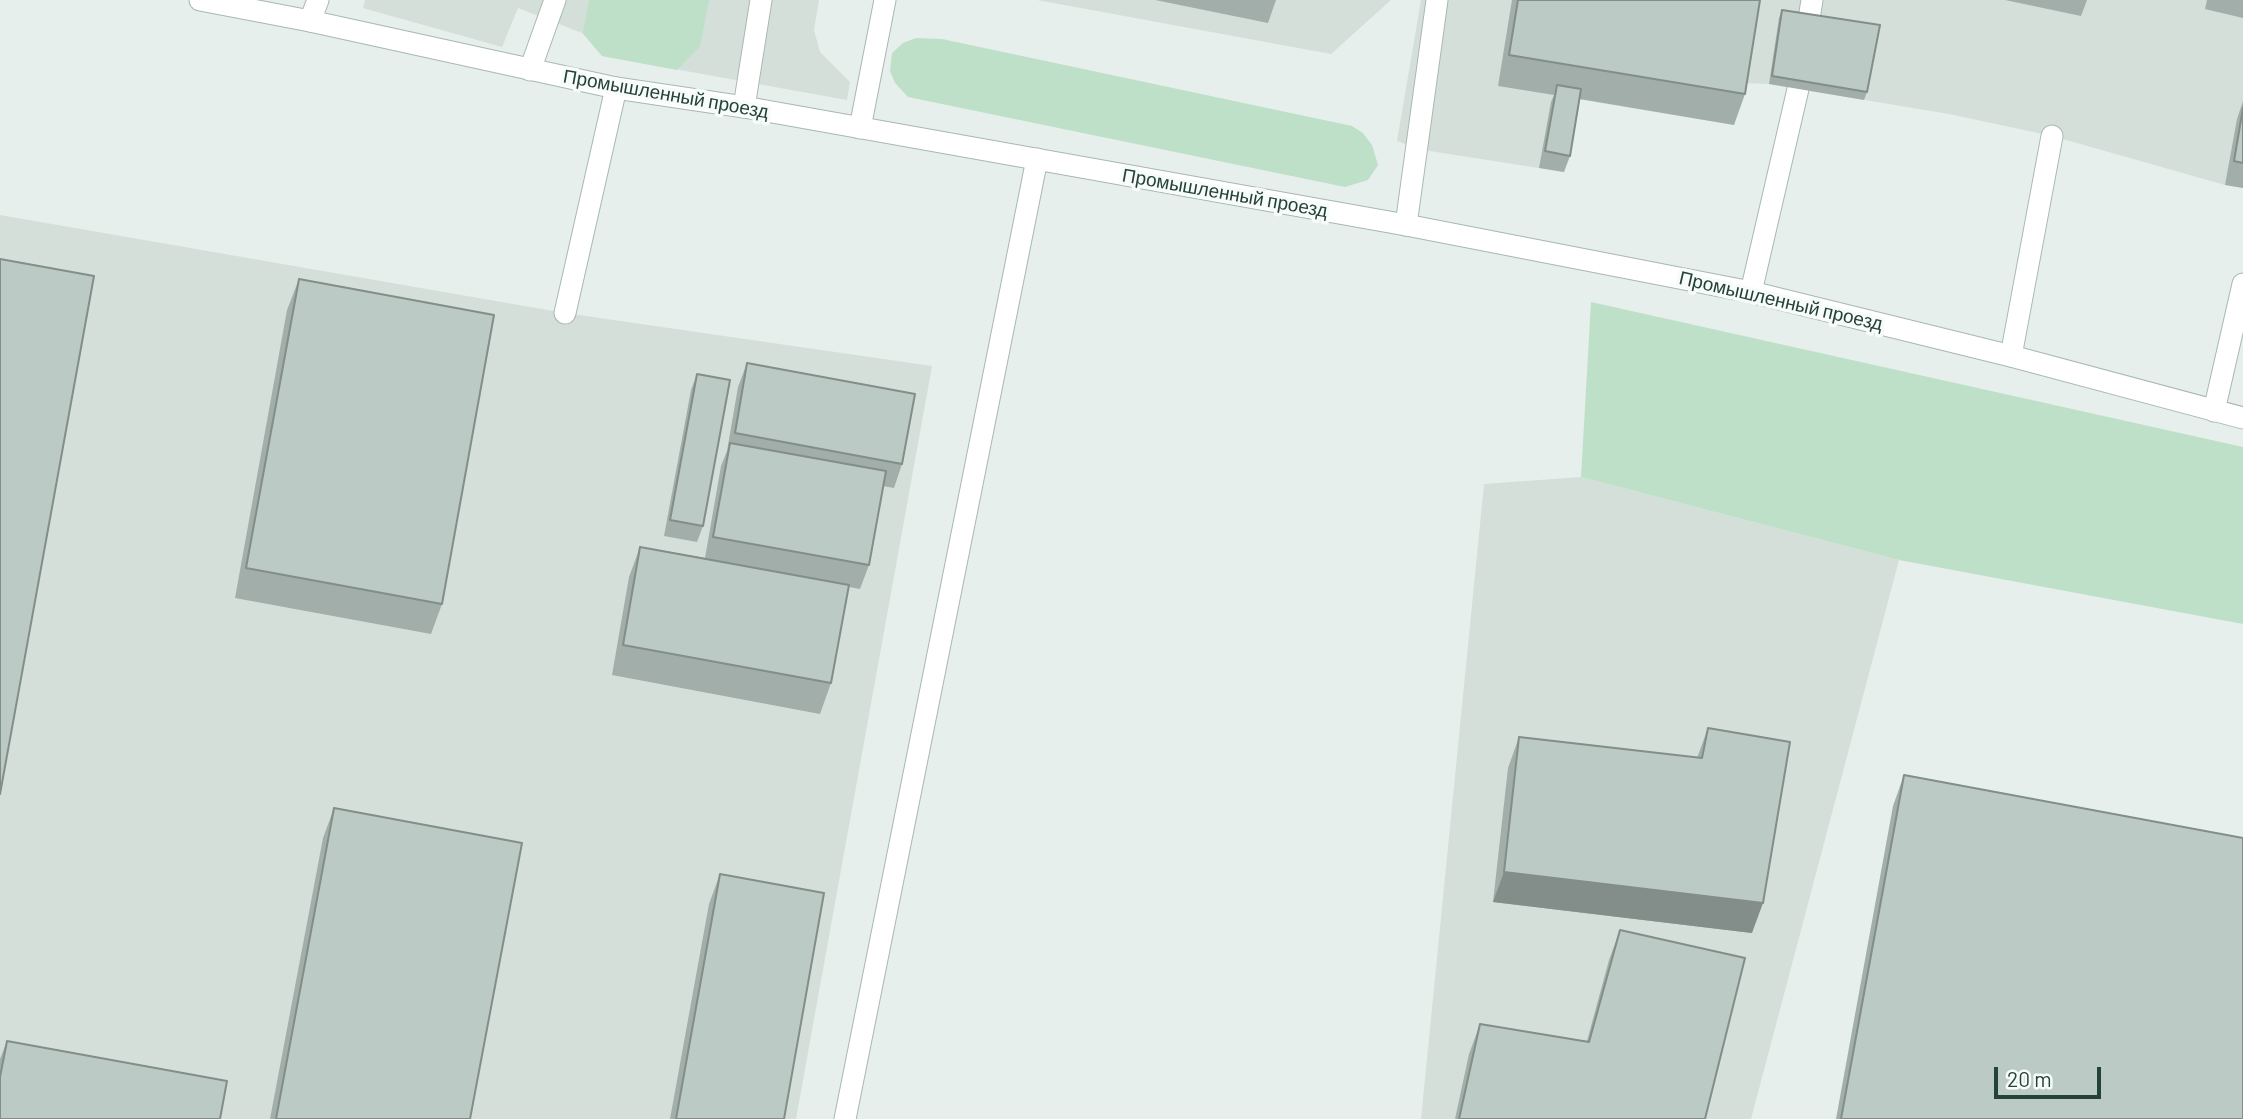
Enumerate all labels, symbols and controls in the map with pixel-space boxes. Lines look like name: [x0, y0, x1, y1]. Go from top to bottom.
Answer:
street label: Промышленный проезд: [561, 65, 771, 123]
street label: Промышленный проезд: [1120, 164, 1330, 222]
street label: Промышленный проезд: [1677, 266, 1885, 336]
scale bar: [1998, 1052, 2105, 1096]
text: 20 m: [2007, 1066, 2052, 1091]

